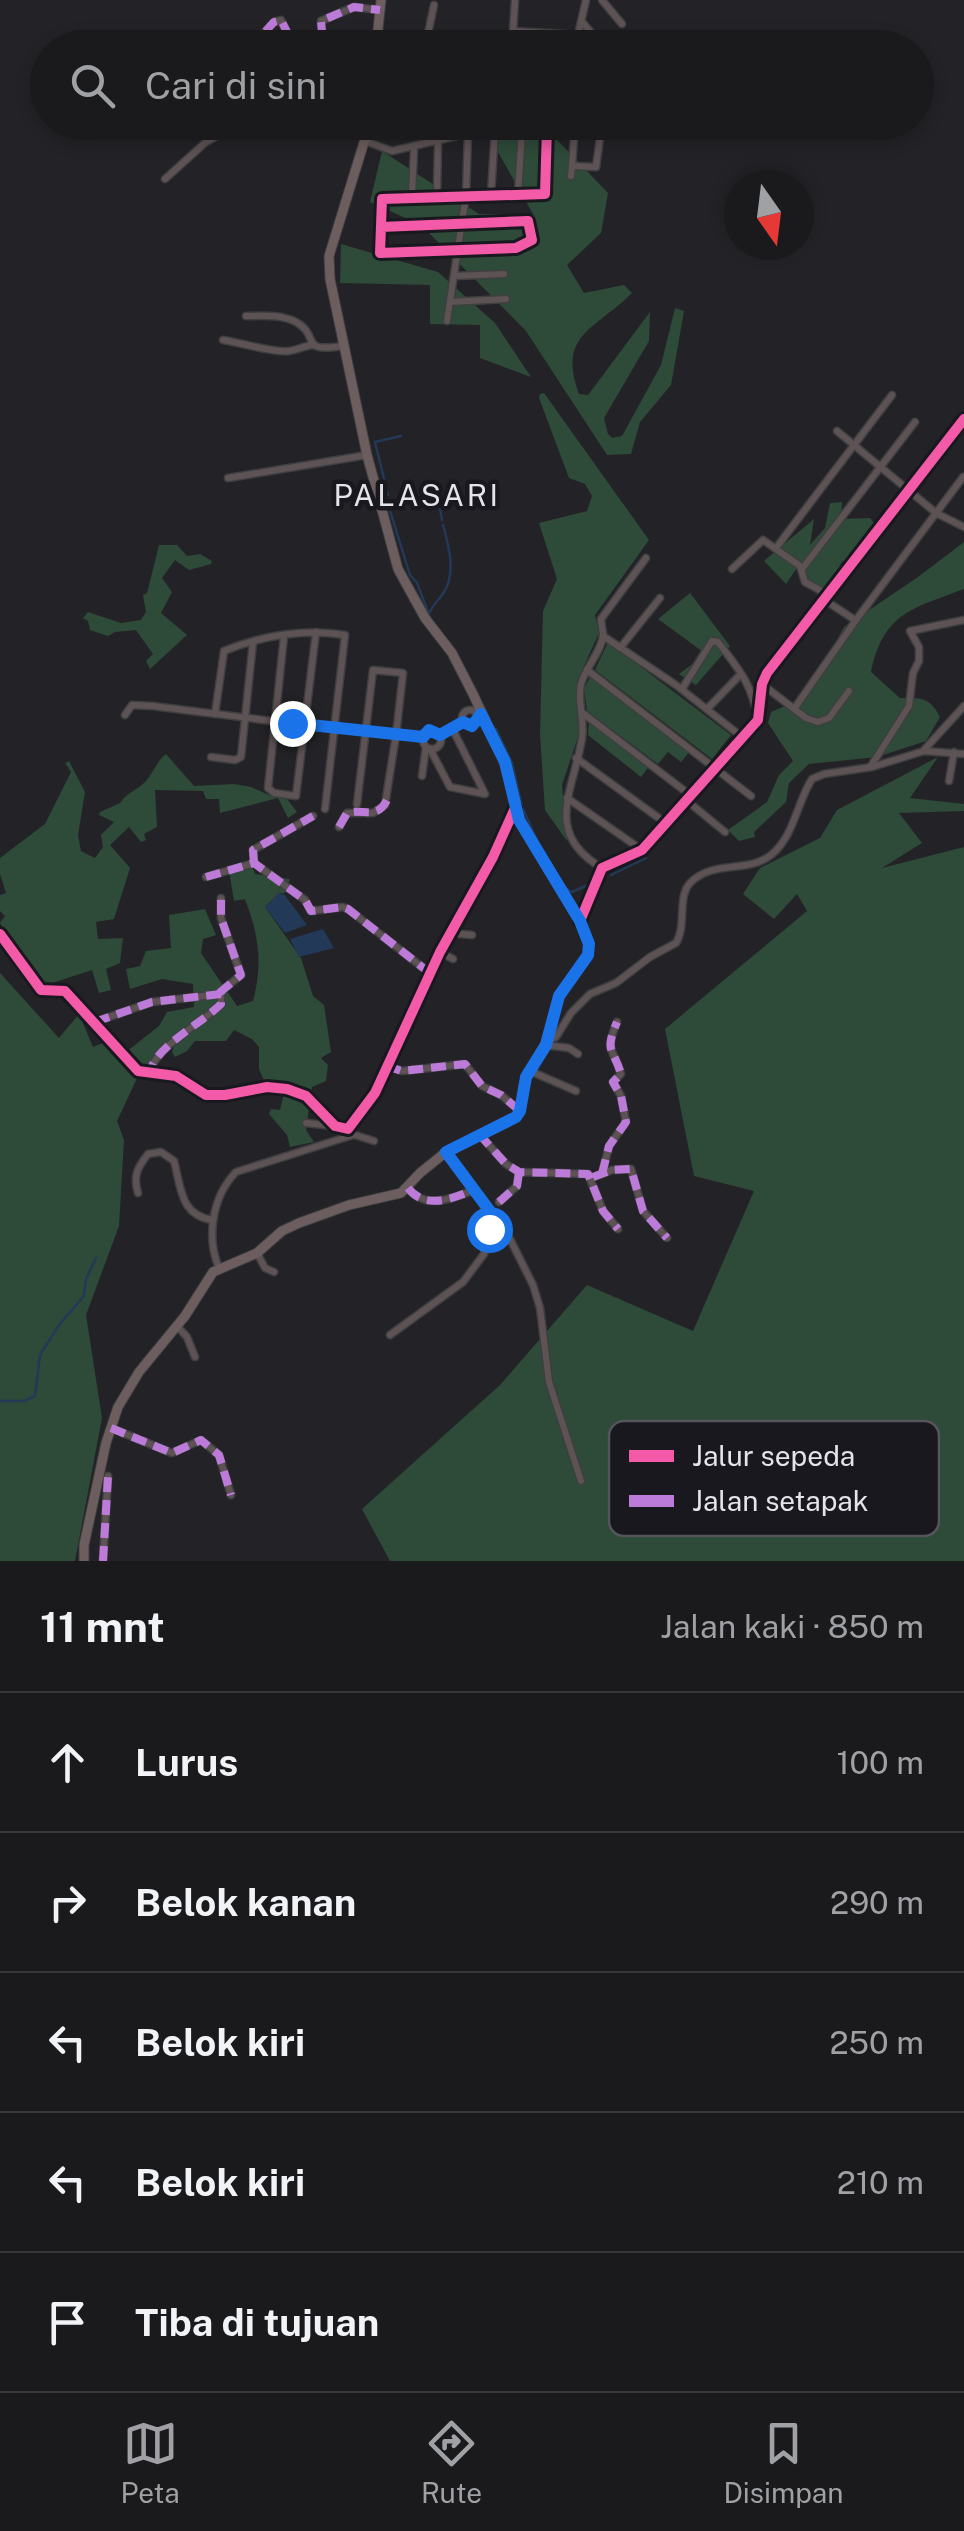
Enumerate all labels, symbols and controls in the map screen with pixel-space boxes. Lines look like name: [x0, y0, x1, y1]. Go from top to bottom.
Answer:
search box: [30, 30, 934, 140]
icon: search: [65, 58, 120, 113]
text: Cari di sini: [145, 63, 327, 108]
north arrow: [724, 170, 814, 260]
district label: PALASARI: [334, 477, 500, 513]
route end: [270, 701, 316, 747]
route start: [467, 1207, 513, 1253]
legend: [609, 1421, 939, 1536]
text: Jalur sepeda: [692, 1439, 855, 1472]
text: Jalan setapak: [692, 1484, 869, 1517]
text: 11 mnt: [40, 1602, 165, 1651]
text: Jalan kaki · 850 m: [660, 1608, 924, 1645]
icon: ahead: [40, 1735, 95, 1790]
text: Lurus: [135, 1740, 238, 1785]
text: 100 m: [837, 1744, 924, 1781]
icon: right: [40, 1875, 95, 1930]
text: Belok kanan: [135, 1880, 356, 1925]
text: 290 m: [830, 1884, 924, 1921]
icon: left: [40, 2015, 95, 2070]
text: Belok kiri: [135, 2020, 305, 2065]
text: 250 m: [829, 2024, 924, 2061]
icon: left: [40, 2155, 95, 2210]
text: Belok kiri: [135, 2160, 305, 2205]
text: 210 m: [837, 2164, 924, 2201]
icon: arrive: [40, 2295, 95, 2350]
text: Tiba di tujuan: [135, 2300, 379, 2345]
tab: Peta: [121, 2416, 180, 2509]
tab: Rute: [421, 2416, 482, 2509]
tab: Disimpan: [723, 2416, 843, 2509]

